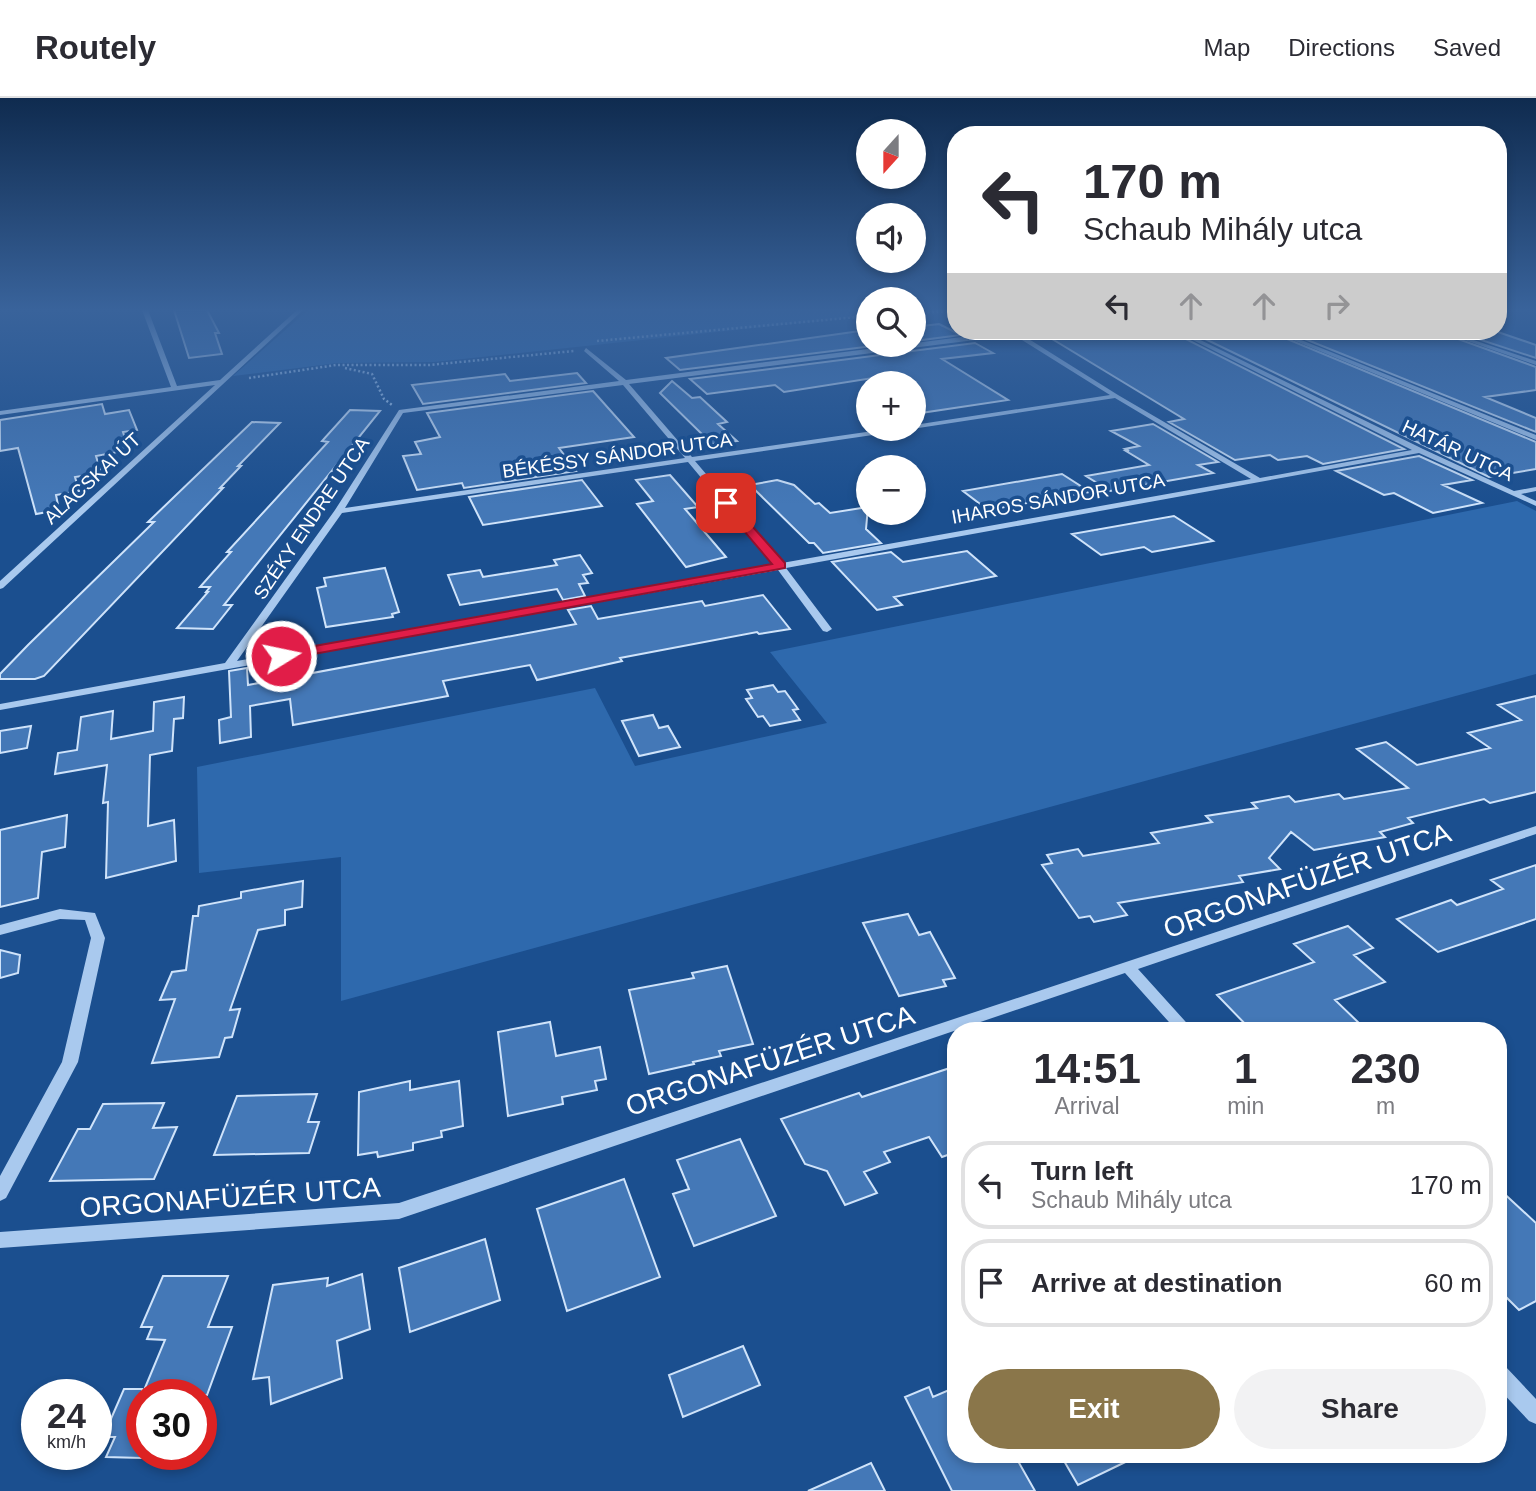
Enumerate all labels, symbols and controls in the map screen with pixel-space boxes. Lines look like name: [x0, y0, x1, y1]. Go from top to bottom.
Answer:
text: Routely: [35, 29, 156, 66]
text: Map: [1204, 34, 1250, 61]
text: Directions: [1288, 34, 1395, 61]
text: Saved: [1433, 34, 1501, 61]
north arrow: [856, 119, 926, 189]
map controls: [856, 119, 926, 525]
icon: left: [968, 154, 1059, 245]
text: 170 m: [1083, 154, 1222, 208]
button: sound: [856, 203, 926, 273]
text: Schaub Mihály utca: [1083, 211, 1362, 247]
button: search: [856, 287, 926, 357]
icon: left: [1099, 287, 1137, 325]
icon: ahead: [1172, 287, 1210, 325]
icon: ahead: [1245, 287, 1283, 325]
icon: right: [1318, 287, 1356, 325]
button: +: [856, 371, 926, 441]
street label: HATÁR UTCA: [1399, 416, 1517, 485]
street label: ALACSKAI ÚT: [40, 428, 145, 528]
street label: BÉKÉSSY SÁNDOR UTCA: [501, 429, 734, 482]
street label: SZÉKY ENDRE UTCA: [249, 433, 374, 603]
button: −: [856, 455, 926, 525]
street label: IHAROS SÁNDOR UTCA: [950, 469, 1167, 528]
pin: [696, 473, 756, 533]
icon: arrive: [707, 484, 745, 522]
position arrow: [244, 619, 318, 693]
street label: ORGONAFÜZÉR UTCA: [1159, 817, 1455, 944]
street label: ORGONAFÜZÉR UTCA: [622, 999, 919, 1122]
text: 14:51: [1033, 1045, 1141, 1092]
text: 1: [1234, 1045, 1257, 1092]
text: 230: [1351, 1045, 1421, 1092]
text: Arrival: [1054, 1093, 1120, 1119]
text: min: [1227, 1093, 1264, 1119]
text: m: [1376, 1093, 1395, 1119]
text: Turn left: [1031, 1156, 1133, 1186]
icon: left: [972, 1166, 1010, 1204]
text: 170 m: [1410, 1170, 1482, 1200]
street label: ORGONAFÜZÉR UTCA: [78, 1171, 382, 1223]
text: Schaub Mihály utca: [1031, 1187, 1232, 1213]
icon: arrive: [972, 1264, 1010, 1302]
text: Arrive at destination: [1031, 1268, 1282, 1298]
text: 60 m: [1424, 1268, 1482, 1298]
button: Exit: [968, 1369, 1220, 1449]
button: Share: [1234, 1369, 1486, 1449]
speed limit sign: 30: [126, 1379, 217, 1470]
text: 24: [47, 1396, 86, 1435]
text: km/h: [47, 1432, 86, 1452]

